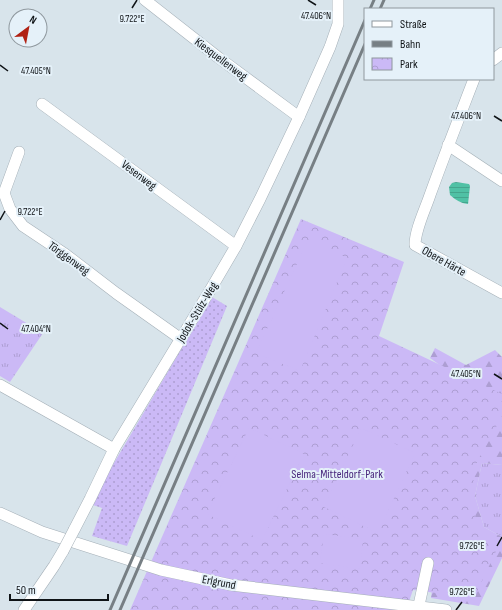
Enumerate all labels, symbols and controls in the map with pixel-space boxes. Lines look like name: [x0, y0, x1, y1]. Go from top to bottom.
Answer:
north arrow: [8, 8, 48, 48]
legend: [364, 8, 494, 80]
text: 47.406°N: [301, 10, 331, 22]
text: N: [27, 13, 39, 27]
text: 9.722°E: [119, 13, 145, 25]
text: Straße: [400, 17, 427, 32]
street label: Kiesquellenweg: [191, 35, 250, 84]
text: Bahn: [400, 37, 420, 52]
text: Park: [400, 57, 418, 72]
text: 47.405°N: [21, 65, 51, 77]
text: 47.406°N: [451, 110, 481, 122]
street label: Vesenweg: [118, 157, 160, 194]
text: 9.722°E: [17, 206, 43, 218]
street label: Törggenweg: [45, 238, 93, 279]
street label: Obere Härte: [419, 243, 469, 280]
street label: Jodok-Stülz-Weg: [173, 279, 221, 346]
text: 47.404°N: [21, 323, 51, 335]
text: 47.405°N: [451, 368, 481, 380]
park label: Selma-Mitteldorf-Park: [291, 467, 383, 482]
text: 9.726°E: [459, 540, 485, 552]
street label: Erlgrund: [201, 572, 237, 593]
scale bar: [10, 576, 108, 602]
text: 50 m: [16, 583, 36, 598]
text: 9.726°E: [449, 586, 475, 598]

